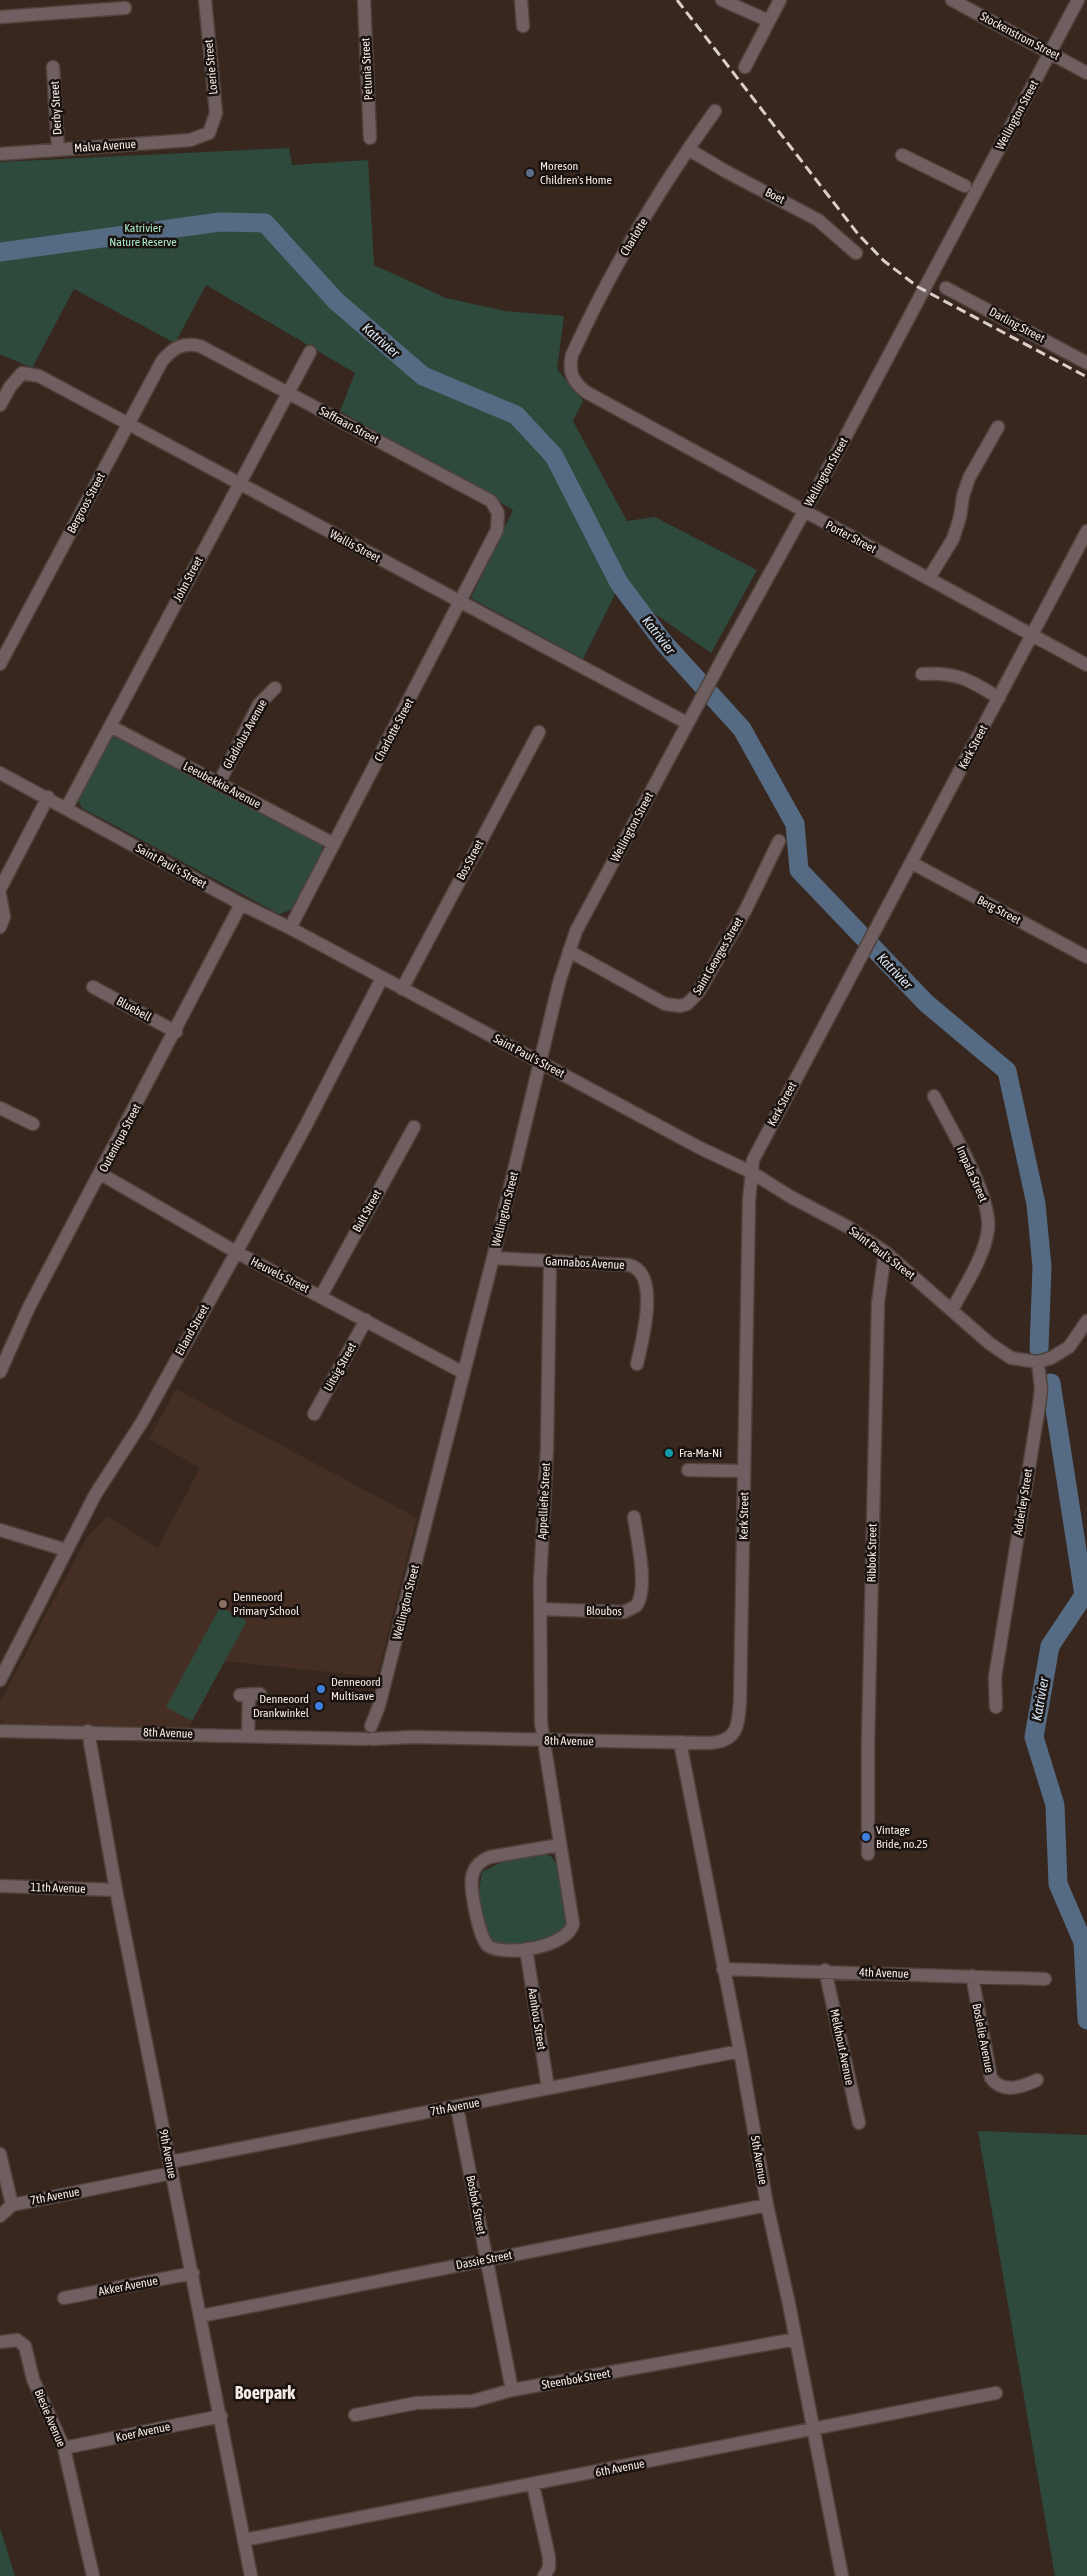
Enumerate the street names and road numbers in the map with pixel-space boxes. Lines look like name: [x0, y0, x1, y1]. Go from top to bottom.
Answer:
street label: Stockenstrom Street: [978, 9, 1063, 63]
street label: Petunia Street: [358, 37, 376, 101]
street label: Loerie Street: [202, 38, 220, 95]
street label: Wellington Street: [993, 77, 1041, 152]
street label: Derby Street: [48, 80, 64, 135]
street label: Malva Avenue: [74, 137, 136, 155]
street label: Boet: [763, 185, 788, 207]
street label: Charlotte: [617, 216, 651, 258]
street label: Darling Street: [987, 305, 1048, 346]
street label: Saffraan Street: [317, 403, 382, 447]
street label: Wellington Street: [801, 435, 851, 509]
street label: Bergroos Street: [64, 470, 108, 536]
street label: Porter Street: [823, 518, 879, 556]
street label: Wallis Street: [327, 527, 383, 565]
street label: John Street: [170, 554, 206, 604]
street label: Charlotte Street: [372, 696, 417, 764]
street label: Gladiolus Avenue: [220, 697, 270, 771]
street label: Kerk Street: [956, 722, 991, 771]
street label: Leeubekkie Avenue: [181, 759, 263, 811]
street label: Wellington Street: [608, 789, 656, 864]
street label: Bos Street: [454, 837, 487, 883]
street label: Saint Paul's Street: [133, 841, 209, 891]
street label: Berg Street: [975, 893, 1024, 928]
street label: Saint Georges Street: [690, 914, 746, 997]
street label: Bluebell: [114, 994, 155, 1025]
street label: Saint Paul's Street: [491, 1031, 567, 1081]
street label: Kerk Street: [765, 1079, 800, 1128]
street label: Outeniqua Street: [96, 1101, 144, 1174]
street label: Impala Street: [953, 1144, 991, 1205]
street label: Wellington Street: [489, 1170, 521, 1248]
street label: Bult Street: [350, 1187, 385, 1235]
street label: Saint Paul's Street: [846, 1224, 918, 1283]
street label: Heuvels Street: [248, 1254, 312, 1296]
street label: Gannabos Avenue: [545, 1254, 625, 1272]
street label: Eiland Street: [172, 1302, 212, 1358]
street label: Uitsig Street: [321, 1340, 359, 1394]
street label: Appelliefie Street: [535, 1462, 553, 1540]
street label: Adderley Street: [1011, 1467, 1035, 1536]
street label: Kerk Street: [737, 1491, 751, 1540]
street label: Ribbok Street: [864, 1523, 880, 1583]
street label: Wellington Street: [390, 1563, 422, 1641]
street label: Bloubos: [586, 1604, 622, 1618]
street label: 8th Avenue: [143, 1725, 193, 1741]
street label: 8th Avenue: [544, 1734, 594, 1748]
street label: 11th Avenue: [30, 1880, 86, 1896]
street label: 4th Avenue: [859, 1965, 909, 1981]
street label: Aanhou Street: [525, 1987, 549, 2051]
street label: Boslelie Avenue: [969, 2002, 997, 2074]
street label: Melkhout Avenue: [827, 2008, 857, 2086]
street label: 7th Avenue: [429, 2095, 481, 2119]
street label: 9th Avenue: [156, 2128, 180, 2180]
street label: 5th Avenue: [748, 2134, 770, 2186]
street label: Bosbok Street: [463, 2174, 489, 2236]
street label: 7th Avenue: [29, 2184, 81, 2208]
street label: Dassie Street: [455, 2248, 514, 2272]
street label: Akker Avenue: [97, 2273, 159, 2299]
street label: Steenbok Street: [541, 2366, 612, 2392]
street label: Biesie Avenue: [32, 2387, 68, 2449]
street label: Koer Avenue: [115, 2419, 171, 2445]
street label: 6th Avenue: [594, 2456, 646, 2480]

